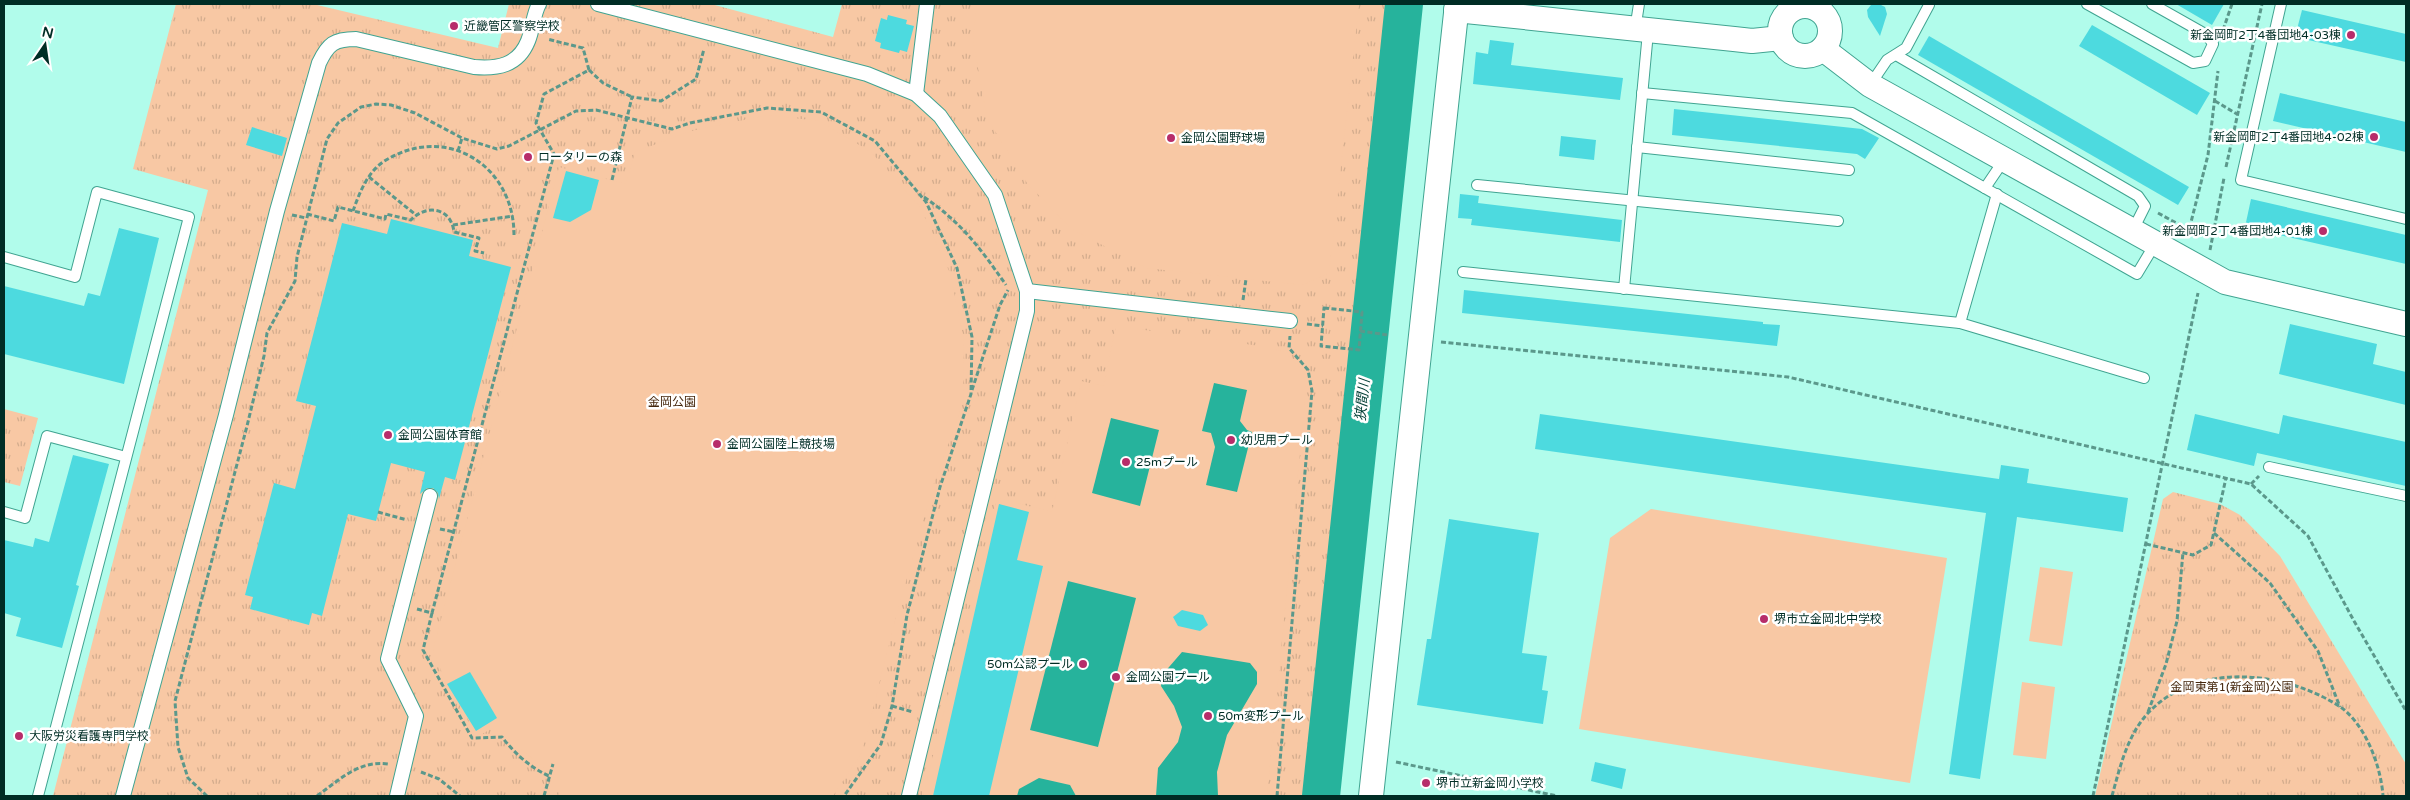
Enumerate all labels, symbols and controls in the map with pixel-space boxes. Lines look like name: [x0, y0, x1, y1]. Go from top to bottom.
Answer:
place label: 近畿管区警察学校: [464, 19, 560, 33]
north arrow: [20, 20, 70, 70]
marker: 近畿管区警察学校: [448, 20, 460, 32]
text: N: [40, 23, 55, 42]
place label: 新金岡町2丁4番団地4-03棟: [2190, 28, 2341, 42]
marker: 新金岡町2丁4番団地4-03棟: [2345, 29, 2357, 41]
place label: 新金岡町2丁4番団地4-02棟: [2213, 130, 2364, 144]
place label: 金岡公園野球場: [1181, 131, 1265, 145]
marker: 新金岡町2丁4番団地4-02棟: [2368, 131, 2380, 143]
marker: 金岡公園野球場: [1165, 132, 1177, 144]
place label: ロータリーの森: [538, 150, 622, 164]
marker: ロータリーの森: [522, 151, 534, 163]
place label: 新金岡町2丁4番団地4-01棟: [2162, 224, 2313, 238]
marker: 新金岡町2丁4番団地4-01棟: [2317, 225, 2329, 237]
water label: 狭間川: [1352, 376, 1373, 422]
park label: 金岡公園: [648, 395, 696, 409]
place label: 金岡公園体育館: [398, 428, 482, 442]
marker: 金岡公園体育館: [382, 429, 394, 441]
place label: 幼児用プール: [1241, 433, 1313, 447]
marker: 幼児用プール: [1225, 434, 1237, 446]
place label: 金岡公園陸上競技場: [727, 437, 835, 451]
marker: 金岡公園陸上競技場: [711, 438, 723, 450]
place label: 25mプール: [1136, 455, 1198, 469]
marker: 25mプール: [1120, 456, 1132, 468]
place label: 堺市立金岡北中学校: [1774, 612, 1882, 626]
marker: 堺市立金岡北中学校: [1758, 613, 1770, 625]
place label: 50m公認プール: [987, 657, 1073, 671]
marker: 50m公認プール: [1077, 658, 1089, 670]
place label: 金岡公園プール: [1126, 670, 1210, 684]
marker: 金岡公園プール: [1110, 671, 1122, 683]
park label: 金岡東第1(新金岡)公園: [2170, 680, 2294, 694]
place label: 50m変形プール: [1218, 709, 1304, 723]
marker: 50m変形プール: [1202, 710, 1214, 722]
place label: 大阪労災看護専門学校: [29, 729, 149, 743]
marker: 大阪労災看護専門学校: [13, 730, 25, 742]
place label: 堺市立新金岡小学校: [1436, 776, 1544, 790]
marker: 堺市立新金岡小学校: [1420, 777, 1432, 789]

